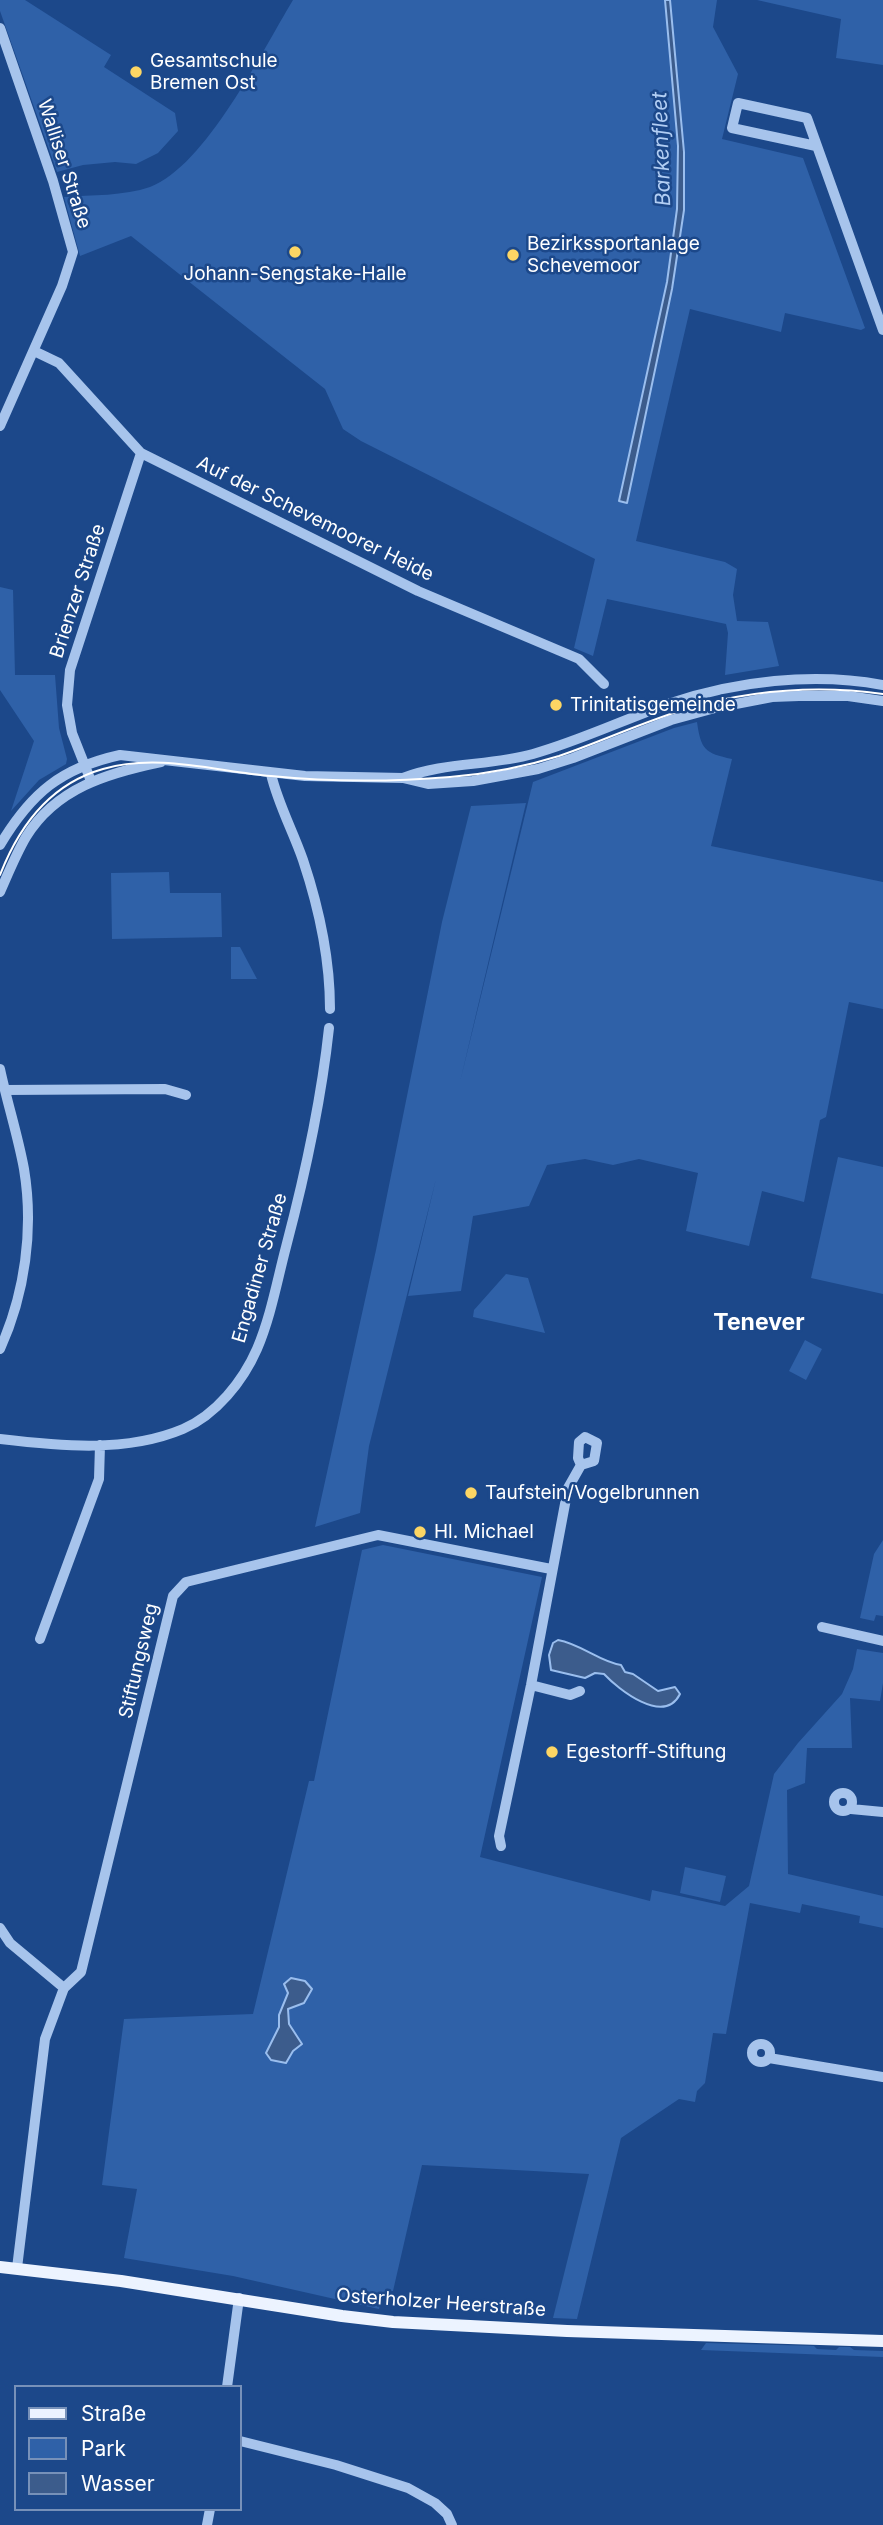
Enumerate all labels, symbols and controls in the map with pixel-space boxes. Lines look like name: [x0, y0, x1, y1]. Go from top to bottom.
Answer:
place label: Gesamtschule Bremen Ost: [150, 50, 278, 94]
marker: Gesamtschule Bremen Ost: [128, 64, 144, 80]
water label: Barkenfleet: [647, 91, 677, 207]
street label: Walliser Straße: [32, 96, 96, 232]
place label: Bezirkssportanlage Schevemoor: [527, 233, 700, 277]
marker: Johann-Sengstake-Halle: [287, 244, 303, 260]
marker: Bezirkssportanlage Schevemoor: [505, 247, 521, 263]
place label: Johann-Sengstake-Halle: [183, 263, 407, 285]
street label: Auf der Schevemoorer Heide: [193, 452, 437, 586]
street label: Brienzer Straße: [46, 521, 110, 661]
place label: Trinitatisgemeinde: [570, 694, 736, 716]
marker: Trinitatisgemeinde: [548, 697, 564, 713]
street label: Engadiner Straße: [228, 1190, 292, 1346]
district label: Tenever: [713, 1309, 805, 1337]
place label: Taufstein/Vogelbrunnen: [485, 1482, 700, 1504]
marker: Taufstein/Vogelbrunnen: [463, 1485, 479, 1501]
place label: Hl. Michael: [434, 1521, 534, 1543]
marker: Hl. Michael: [412, 1524, 428, 1540]
street label: Stiftungsweg: [115, 1601, 163, 1721]
place label: Egestorff-Stiftung: [566, 1741, 726, 1763]
marker: Egestorff-Stiftung: [544, 1744, 560, 1760]
street label: Osterholzer Heerstraße: [335, 2284, 547, 2322]
legend: [14, 2385, 242, 2511]
text: Straße: [81, 2401, 146, 2426]
text: Park: [81, 2436, 126, 2461]
text: Wasser: [81, 2471, 155, 2496]

